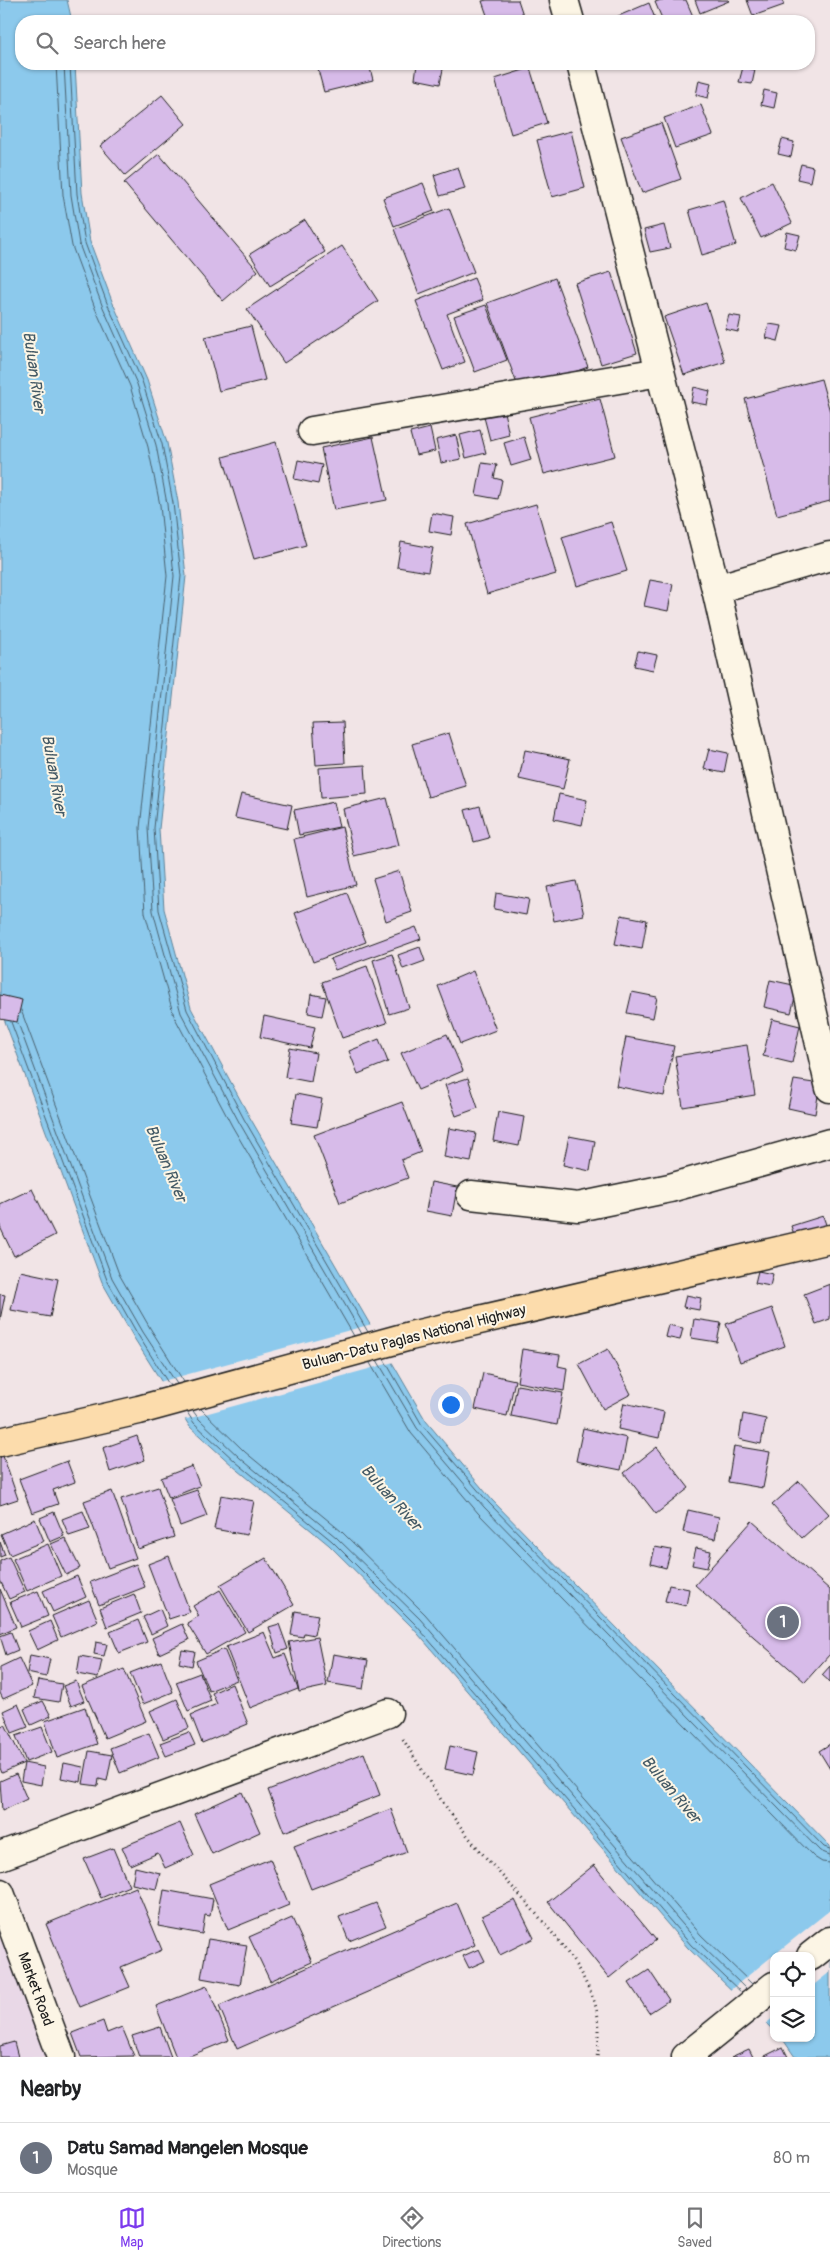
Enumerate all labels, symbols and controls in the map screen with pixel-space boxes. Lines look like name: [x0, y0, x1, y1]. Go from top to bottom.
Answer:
search box: [15, 15, 815, 70]
icon: search: [33, 29, 61, 57]
text: Search here: [73, 31, 166, 55]
water label: Buluan River: [18, 330, 50, 416]
water label: Buluan River: [37, 733, 71, 819]
water label: Buluan River: [141, 1122, 192, 1207]
street label: Buluan-Datu Paglas National Highway: [300, 1300, 529, 1375]
your location: [438, 1392, 464, 1418]
water label: Buluan River: [356, 1461, 428, 1536]
pin: 1: [767, 1603, 799, 1641]
water label: Buluan River: [637, 1752, 707, 1829]
street label: Market Road: [13, 1950, 58, 2029]
map controls: [770, 1952, 815, 2042]
button: locate: [770, 1952, 815, 1997]
button: layers: [770, 1997, 815, 2042]
text: Nearby: [20, 2076, 81, 2103]
text: Datu Samad Mangelen Mosque: [67, 2136, 308, 2160]
text: 1: [33, 2148, 39, 2168]
text: 80 m: [773, 2148, 810, 2168]
text: Mosque: [67, 2160, 118, 2180]
tab: Map: [118, 2204, 146, 2251]
tab: Directions: [382, 2204, 441, 2251]
tab: Saved: [677, 2204, 712, 2251]

